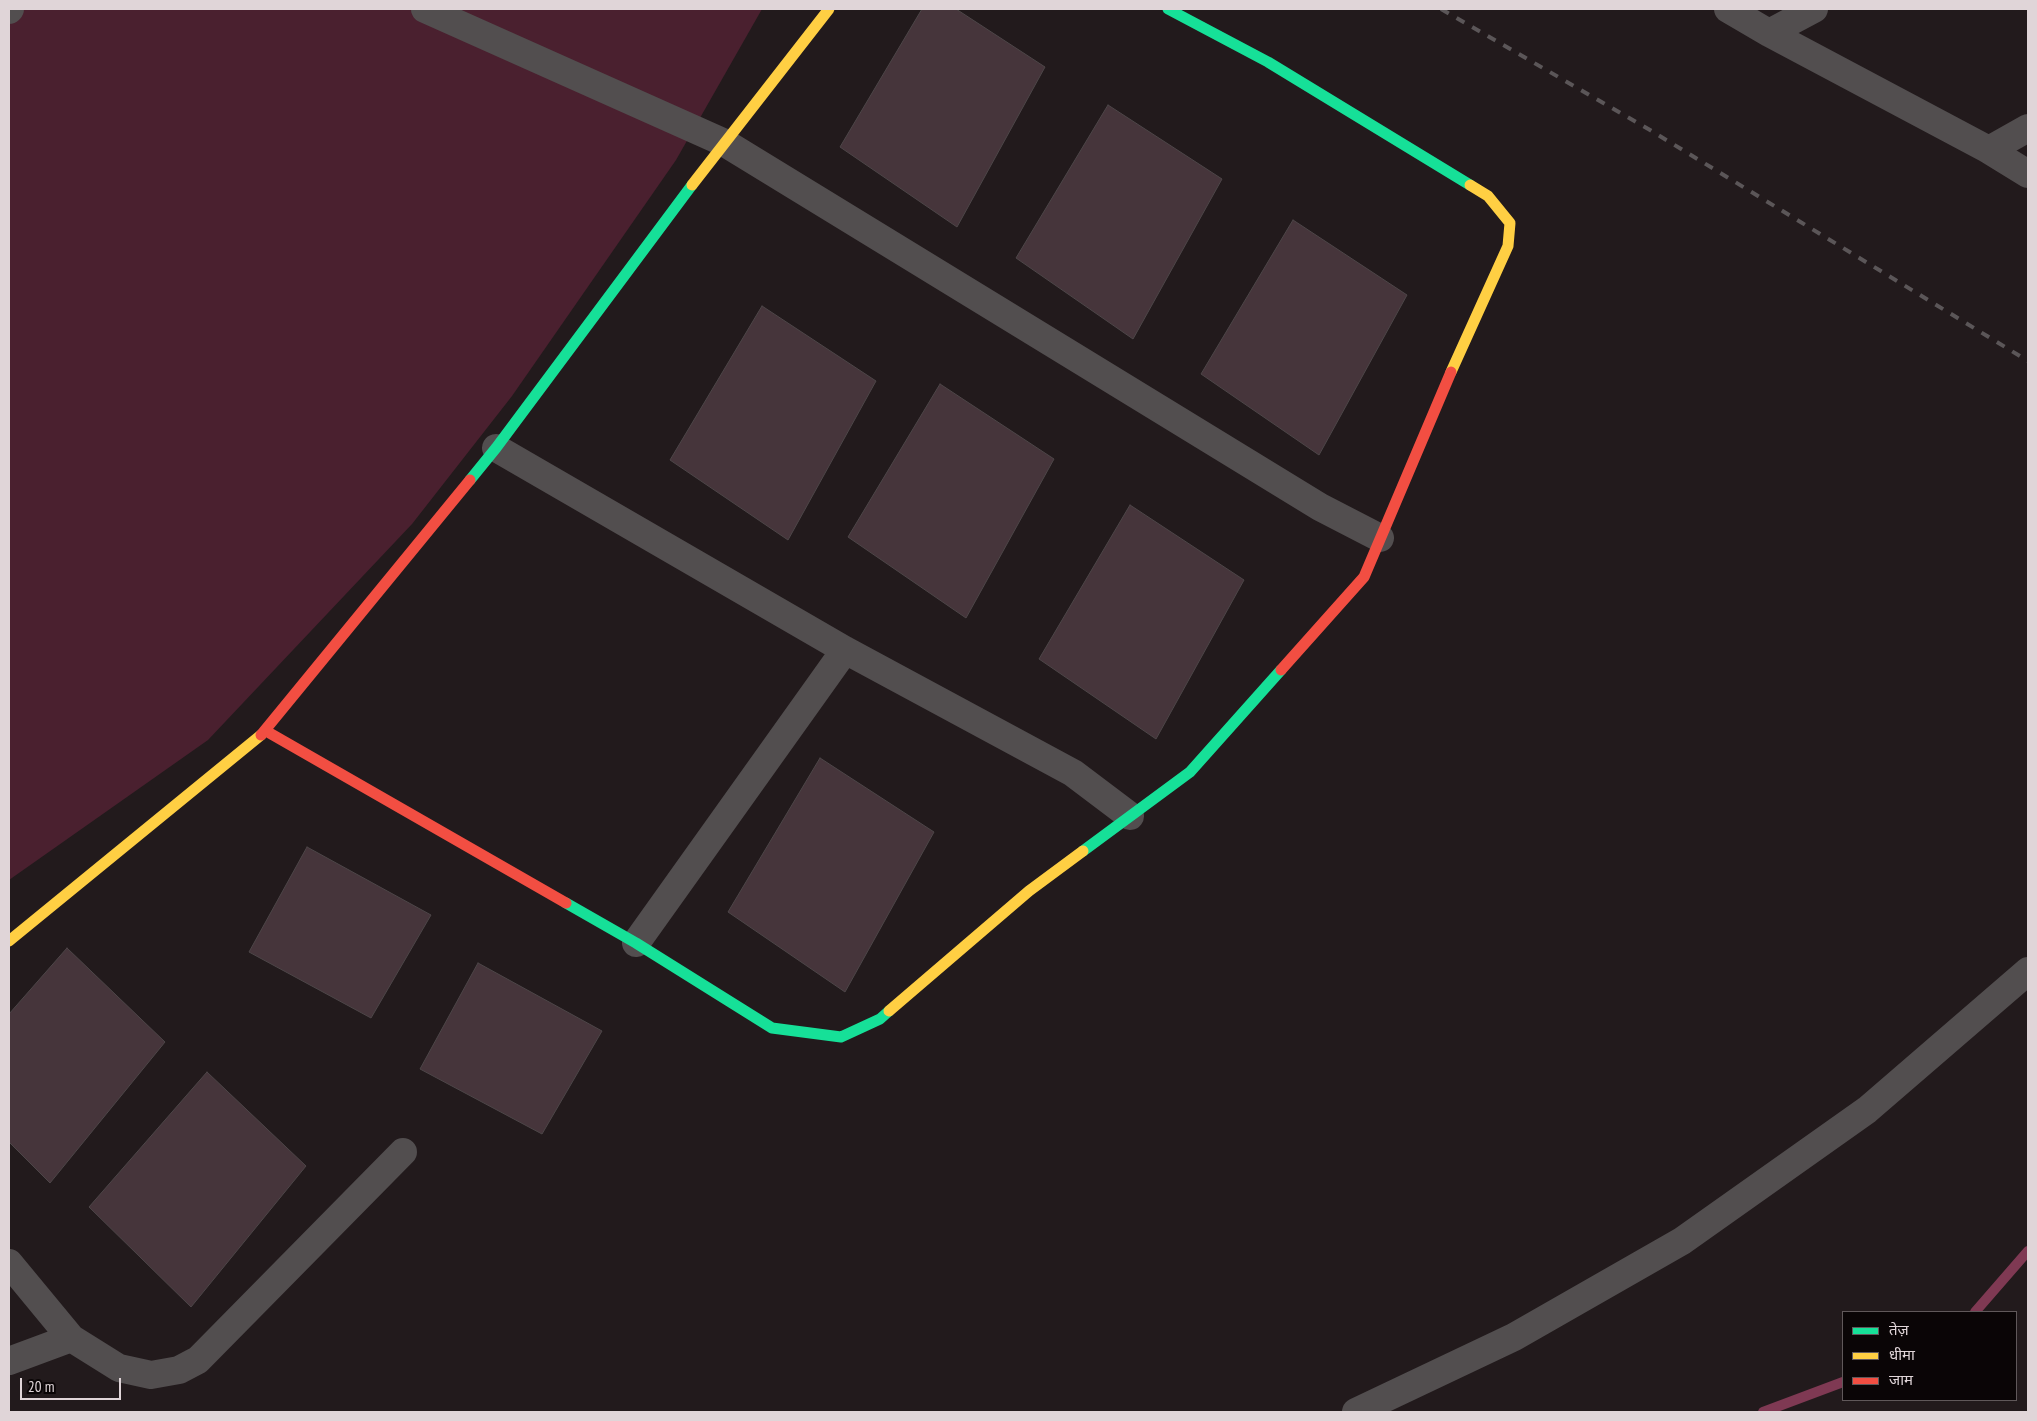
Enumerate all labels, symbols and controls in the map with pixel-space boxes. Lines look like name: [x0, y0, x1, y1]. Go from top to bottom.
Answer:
legend: [1842, 1311, 2017, 1401]
text: तेज़: [1889, 1320, 1909, 1339]
text: धीमा: [1889, 1345, 1915, 1364]
scale bar: [22, 1368, 124, 1400]
text: जाम: [1889, 1370, 1913, 1389]
text: 20 m: [28, 1377, 54, 1396]

